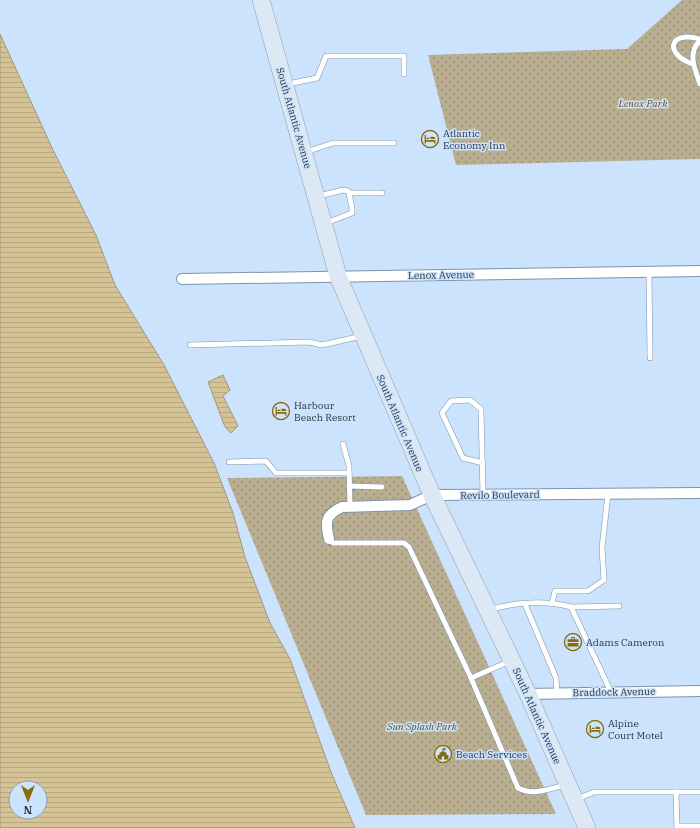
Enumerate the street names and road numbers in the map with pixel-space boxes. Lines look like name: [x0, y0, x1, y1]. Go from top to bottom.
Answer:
street label: South Atlantic Avenue: [273, 66, 315, 170]
street label: Lenox Avenue: [408, 268, 474, 282]
street label: South Atlantic Avenue: [374, 372, 426, 474]
street label: Revilo Boulevard: [460, 488, 540, 502]
street label: South Atlantic Avenue: [510, 666, 564, 766]
street label: Braddock Avenue: [572, 685, 656, 699]

